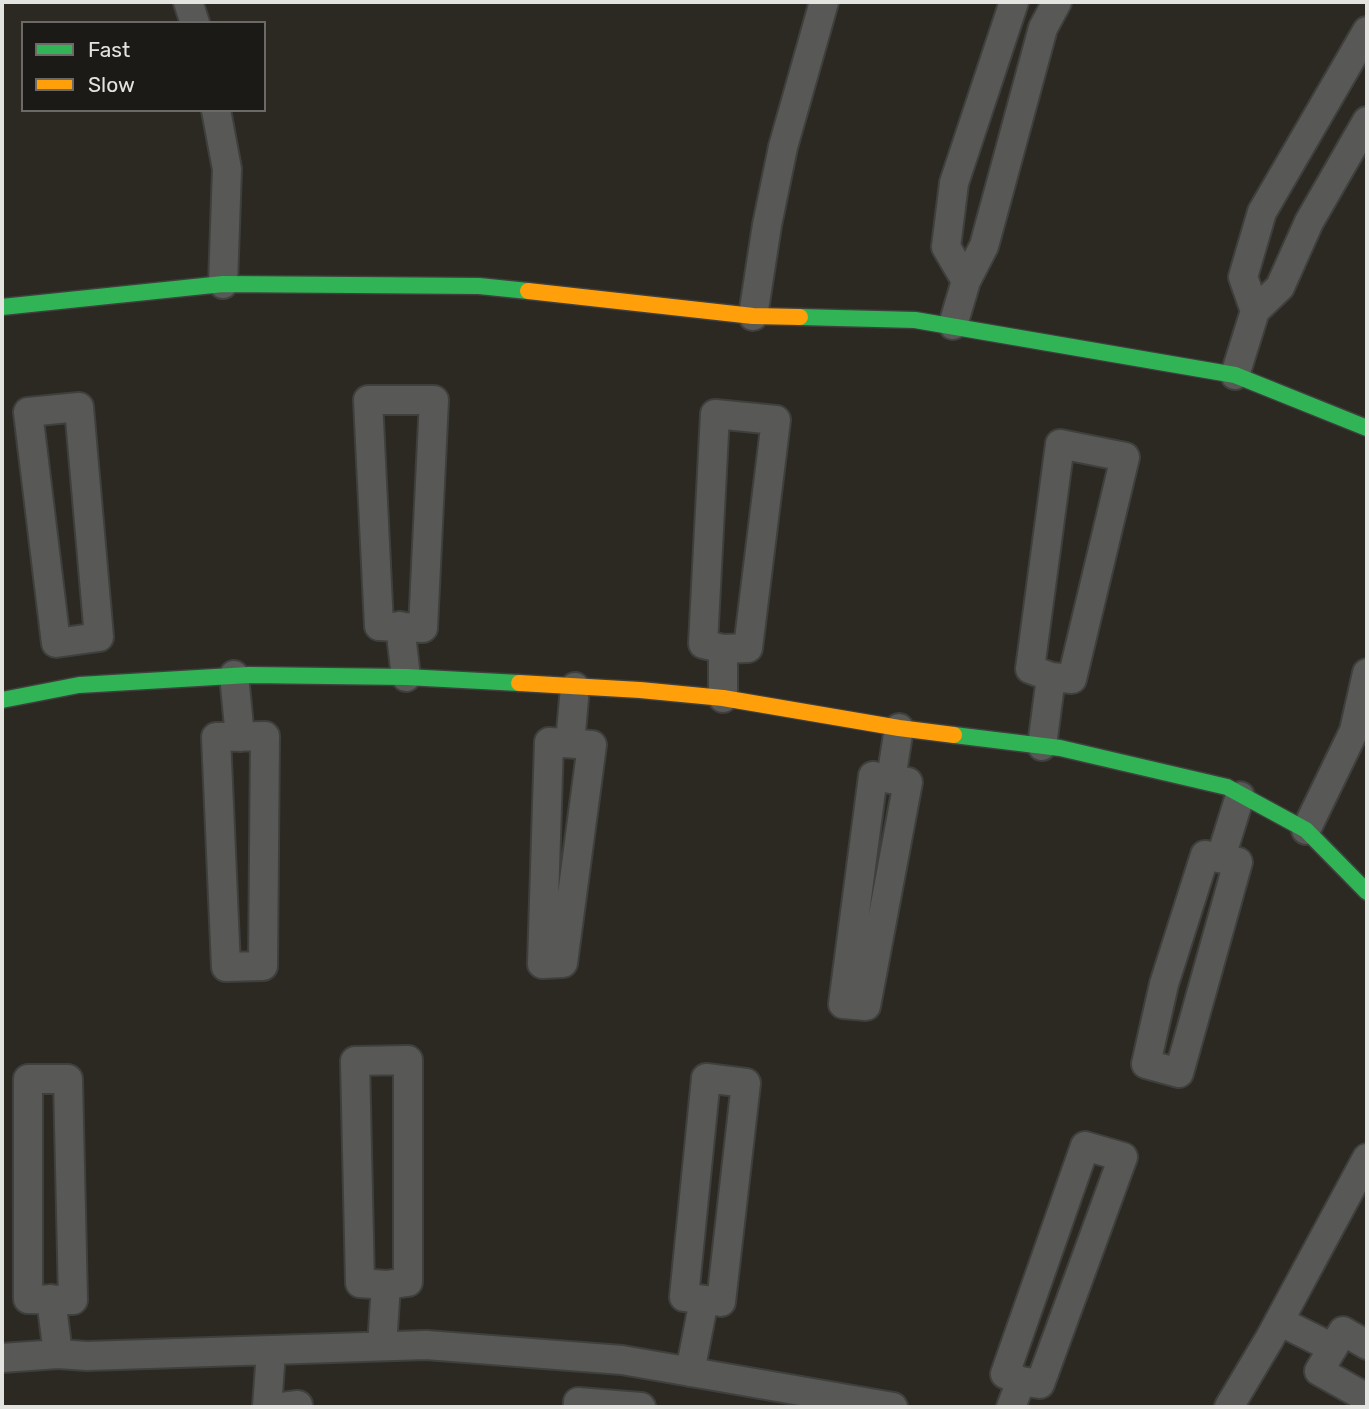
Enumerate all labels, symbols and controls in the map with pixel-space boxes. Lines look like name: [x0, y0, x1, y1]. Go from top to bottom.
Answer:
legend: [21, 21, 266, 112]
text: Fast: [88, 37, 130, 62]
text: Slow: [88, 72, 135, 97]

